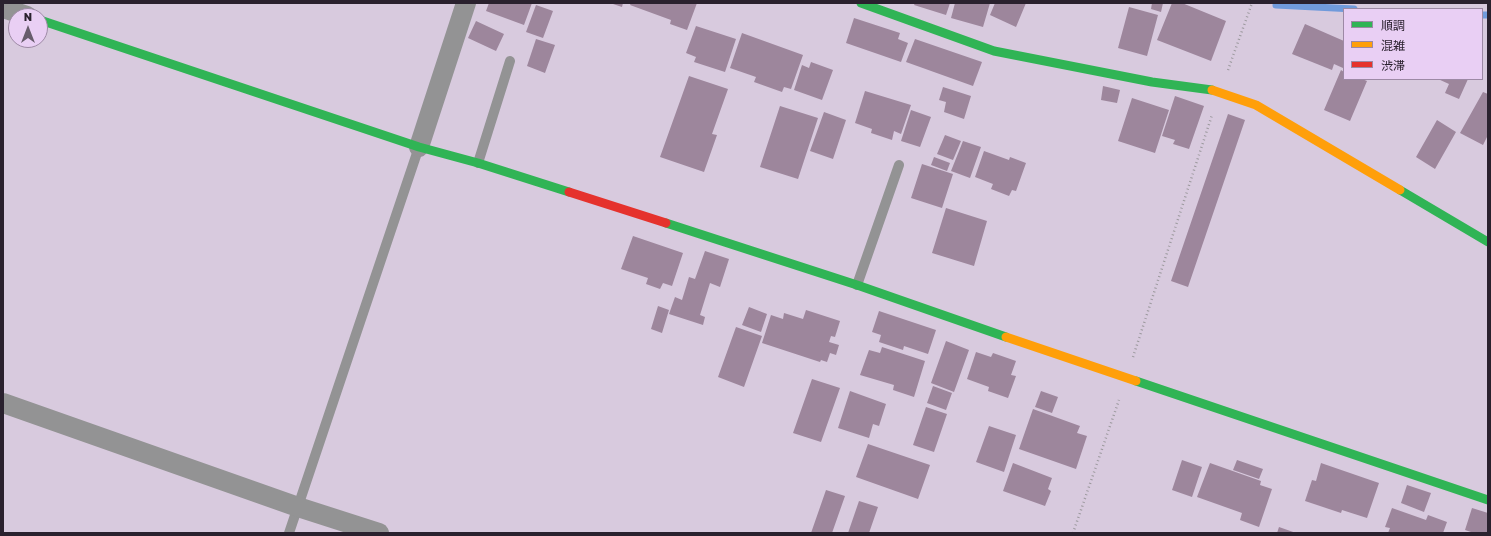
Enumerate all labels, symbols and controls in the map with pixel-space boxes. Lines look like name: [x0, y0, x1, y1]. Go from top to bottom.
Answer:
north arrow: [8, 8, 48, 48]
legend: [1343, 8, 1483, 80]
text: N: [24, 10, 32, 23]
text: 順調: [1381, 18, 1405, 33]
text: 混雑: [1381, 38, 1405, 53]
text: 渋滞: [1381, 58, 1405, 73]

